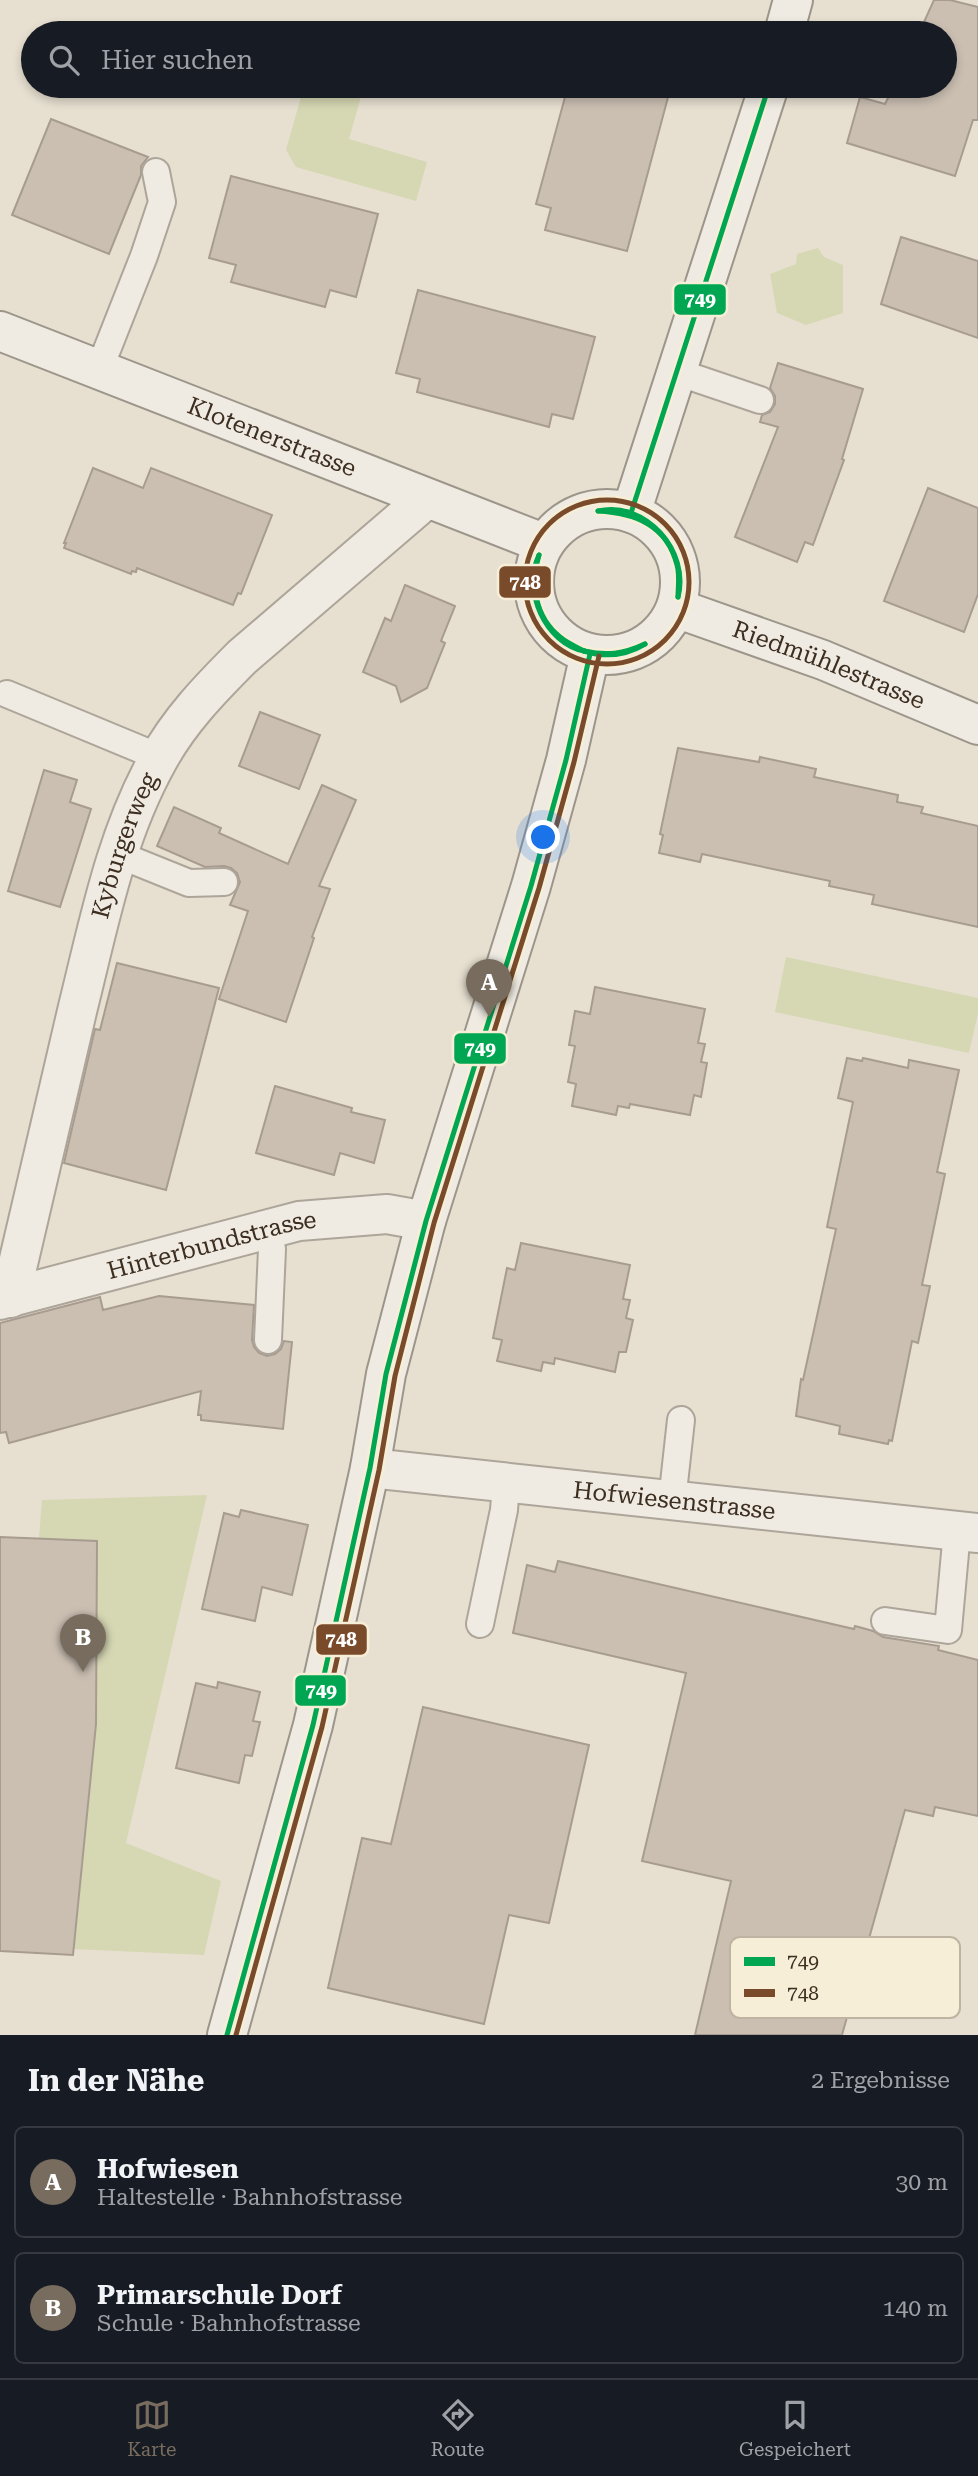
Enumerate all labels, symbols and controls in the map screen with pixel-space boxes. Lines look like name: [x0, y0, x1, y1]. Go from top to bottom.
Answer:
search box: [21, 21, 957, 98]
icon: search: [45, 41, 83, 79]
text: Hier suchen: [101, 45, 253, 75]
line badge: 749: [673, 283, 727, 316]
text: 749: [684, 288, 716, 311]
street label: Klotenerstrasse: [184, 392, 360, 483]
line badge: 748: [498, 565, 552, 599]
text: 748: [509, 571, 541, 594]
street label: Riedmühlestrasse: [729, 615, 929, 715]
street label: Kyburgerweg: [86, 767, 163, 922]
your location: [526, 820, 560, 854]
pin: A: [466, 959, 512, 1017]
line badge: 749: [453, 1032, 507, 1065]
text: 749: [464, 1037, 496, 1060]
street label: Hinterbundstrasse: [104, 1206, 317, 1285]
street label: Hofwiesenstrasse: [572, 1476, 777, 1525]
pin: B: [60, 1614, 106, 1672]
line badge: 748: [315, 1623, 368, 1656]
text: 748: [325, 1628, 357, 1651]
line badge: 749: [294, 1674, 347, 1707]
text: 749: [305, 1679, 337, 1702]
legend: [730, 1937, 960, 2018]
text: 749: [787, 1950, 819, 1973]
text: 748: [787, 1982, 819, 2005]
text: In der Nähe: [28, 2063, 204, 2098]
text: 2 Ergebnisse: [811, 2067, 950, 2094]
text: Hofwiesen: [97, 2154, 239, 2184]
text: A: [45, 2169, 61, 2196]
text: 30 m: [895, 2169, 948, 2196]
text: Haltestelle · Bahnhofstrasse: [97, 2184, 403, 2211]
text: Primarschule Dorf: [97, 2280, 342, 2310]
text: B: [45, 2295, 61, 2322]
text: 140 m: [883, 2295, 948, 2322]
text: Schule · Bahnhofstrasse: [97, 2310, 361, 2337]
tab: Karte: [127, 2396, 176, 2461]
tab: Route: [431, 2396, 485, 2461]
tab: Gespeichert: [739, 2396, 851, 2461]

